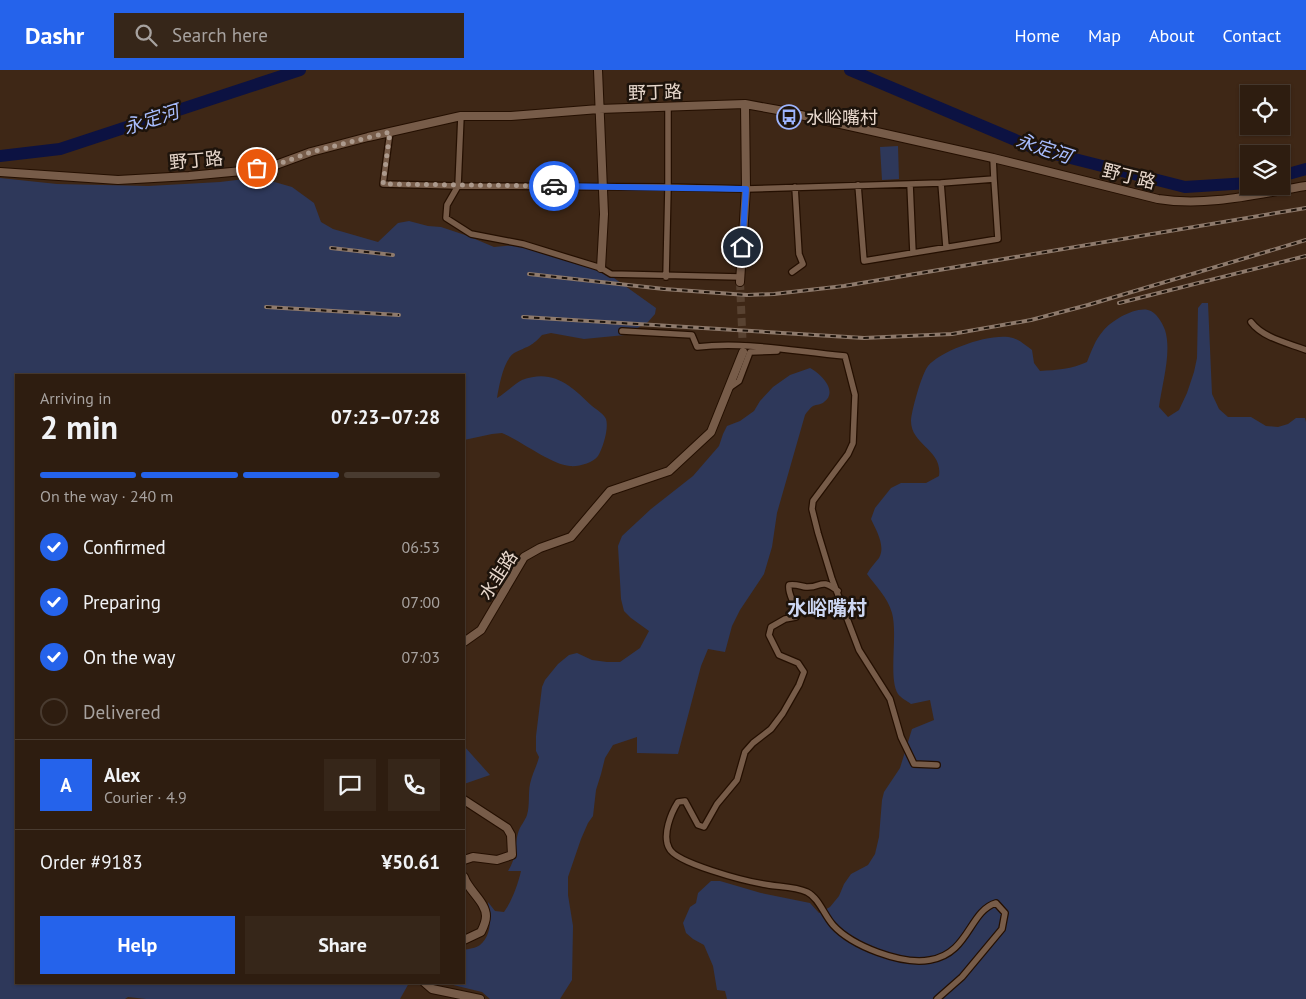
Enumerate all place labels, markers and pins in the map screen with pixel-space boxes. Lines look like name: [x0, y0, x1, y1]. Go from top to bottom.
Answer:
bus stop icon: 水峪嘴村: [776, 104, 802, 130]
place label: 水峪嘴村: [806, 106, 878, 129]
pin: [236, 147, 278, 189]
pin: [721, 226, 763, 268]

